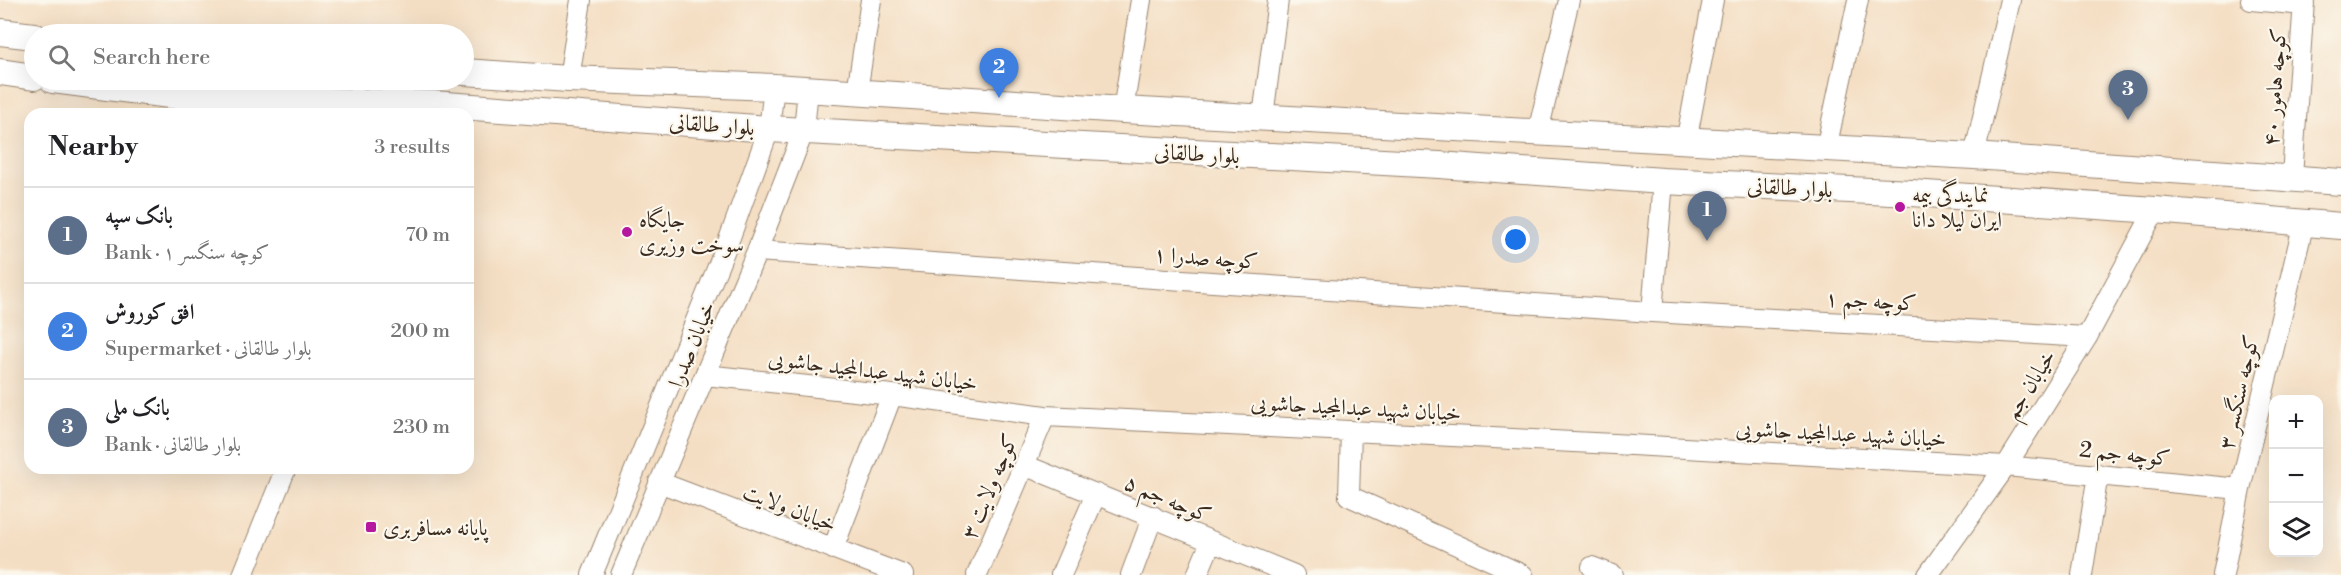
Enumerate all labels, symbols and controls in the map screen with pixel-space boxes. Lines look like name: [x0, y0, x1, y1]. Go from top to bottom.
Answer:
search box: [24, 24, 474, 90]
street label: کوچه هامور ۴۰: [2258, 27, 2294, 147]
icon: search: [45, 41, 78, 74]
text: Search here: [93, 44, 210, 71]
pin: 2: [980, 48, 1018, 98]
pin: 3: [2108, 70, 2148, 120]
street label: بلوار طالقانی: [668, 109, 756, 142]
text: Nearby: [48, 131, 138, 163]
text: 3 results: [374, 135, 450, 160]
street label: بلوار طالقانی: [1153, 139, 1240, 170]
street label: بلوار طالقانی: [1746, 173, 1833, 204]
place label: نمایندگی بیمه ایران لیلا دانا: [1912, 178, 2002, 234]
pin: 1: [1688, 192, 1726, 241]
marker: نمایندگی بیمه ایران لیلا دانا: [1893, 200, 1907, 214]
text: بانک سپه: [105, 203, 173, 230]
place label: جایگاه سوخت وزیری: [639, 206, 744, 259]
text: 1: [63, 223, 72, 248]
text: 70 m: [406, 223, 450, 248]
marker: جایگاه سوخت وزیری: [620, 225, 634, 239]
your location: [1501, 225, 1530, 254]
text: Bank · کوچه سنگسر ۱: [105, 241, 270, 266]
street label: کوچه صدرا ۱: [1153, 241, 1259, 277]
street label: کوچه جم ۱: [1824, 286, 1917, 323]
street label: خیابان صدرا: [663, 298, 722, 392]
text: افق کوروش: [105, 299, 195, 326]
text: 2: [61, 319, 74, 344]
text: 200 m: [390, 319, 450, 344]
street label: کوچه سنگسر ۳: [2212, 332, 2267, 453]
text: Supermarket · بلوار طالقانی: [105, 337, 312, 362]
street label: خیابان شهید عبدالمجید جاشویی: [766, 345, 979, 399]
street label: خیابان جم: [1998, 345, 2067, 428]
street label: خیابان شهید عبدالمجید جاشویی: [1250, 390, 1462, 428]
text: بانک ملی: [105, 395, 170, 422]
map controls: [2269, 395, 2323, 557]
button: +: [2269, 395, 2323, 449]
text: 3: [61, 415, 74, 440]
text: 230 m: [393, 415, 450, 440]
street label: خیابان شهید عبدالمجید جاشویی: [1735, 416, 1947, 454]
street label: کوچه ولایت ۳: [956, 430, 1026, 544]
text: Bank · بلوار طالقانی: [105, 433, 241, 458]
street label: کوچه جم 2: [2077, 436, 2172, 479]
button: −: [2269, 449, 2323, 503]
street label: کوچه جم ۵: [1118, 469, 1215, 535]
street label: خیابان ولایت: [739, 478, 840, 538]
button: layers: [2269, 503, 2323, 557]
place label: پایانه مسافربری: [383, 515, 490, 544]
marker: پایانه مسافربری: [364, 520, 378, 534]

